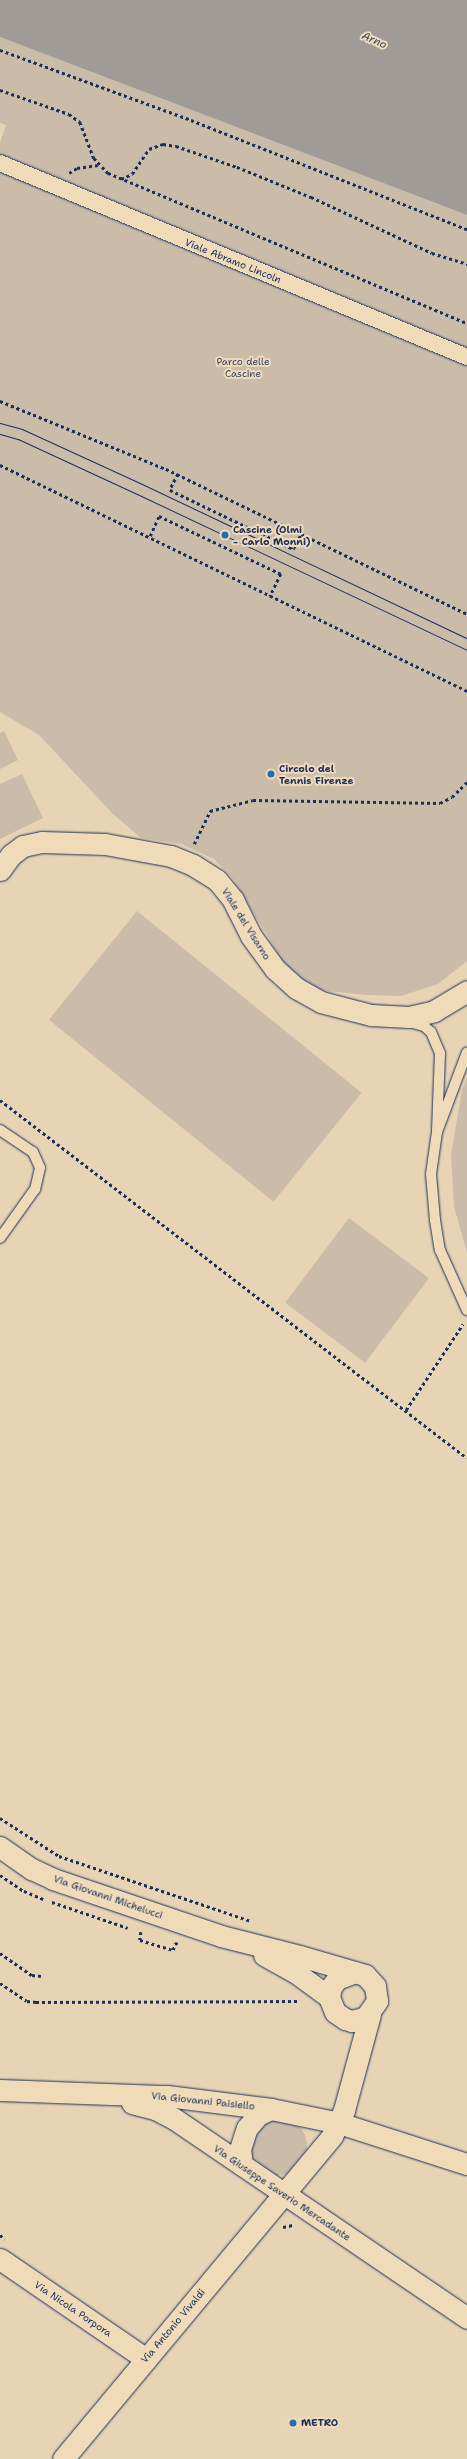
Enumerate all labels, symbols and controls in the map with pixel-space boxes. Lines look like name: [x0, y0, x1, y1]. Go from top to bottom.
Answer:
water label: Arno: [359, 30, 389, 52]
street label: Viale Abramo Lincoln: [183, 236, 283, 286]
park label: Parco delle Cascine: [216, 355, 270, 378]
place label: Cascine (Olmi - Carlo Monni): [233, 523, 310, 546]
marker: Cascine (Olmi - Carlo Monni): [220, 530, 230, 540]
place label: Circolo del Tennis Firenze: [279, 762, 353, 786]
marker: Circolo del Tennis Firenze: [266, 769, 276, 779]
street label: Viale del Visarno: [219, 886, 273, 962]
street label: Via Giovanni Michelucci: [52, 1873, 164, 1921]
street label: Via Giovanni Paisiello: [151, 2090, 255, 2112]
street label: Via Giuseppe Saverio Mercadante: [211, 2143, 353, 2243]
street label: Via Nicola Porpora: [32, 2279, 114, 2339]
street label: Via Antonio Vivaldi: [138, 2286, 208, 2366]
place label: METRO: [301, 2417, 338, 2429]
marker: METRO: [288, 2418, 298, 2428]

